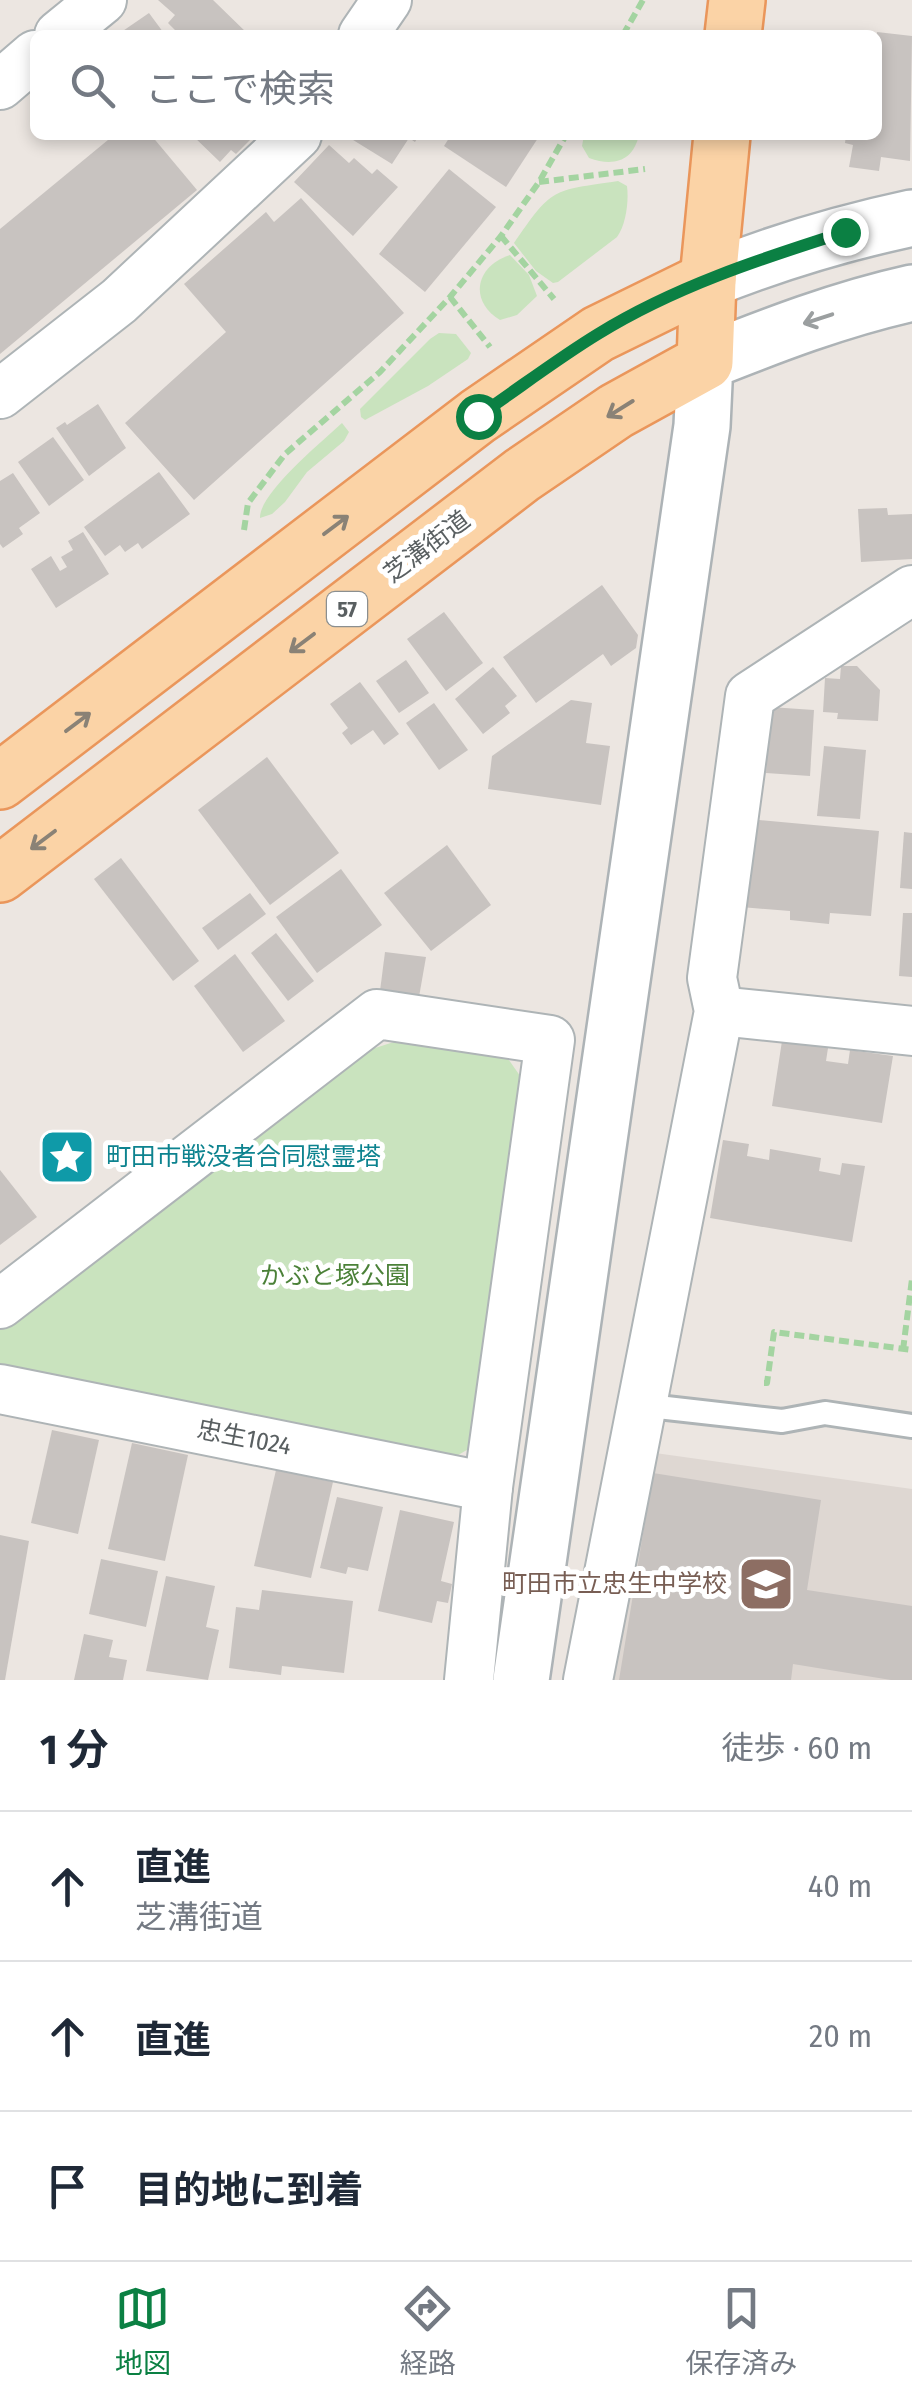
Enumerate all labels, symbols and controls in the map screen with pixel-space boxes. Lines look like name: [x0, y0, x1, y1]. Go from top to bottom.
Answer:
search box: [30, 30, 882, 140]
icon: search: [65, 58, 120, 113]
text: ここで検索: [145, 66, 335, 112]
route end: [823, 210, 869, 256]
one-way arrow: [803, 312, 835, 330]
route start: [456, 394, 502, 440]
one-way arrow: [606, 399, 635, 419]
street label: 芝溝街道: [378, 505, 476, 589]
one-way arrow: [322, 514, 349, 535]
road number: 57: [327, 592, 367, 626]
one-way arrow: [289, 632, 316, 653]
one-way arrow: [64, 711, 90, 733]
one-way arrow: [31, 829, 57, 851]
place icon: 町田市戦没者合同慰霊塔: [37, 1127, 97, 1187]
place label: 町田市戦没者合同慰霊塔: [106, 1142, 381, 1172]
park label: かぶと塚公園: [260, 1261, 410, 1291]
street label: 忠生1024: [194, 1414, 294, 1462]
school or university icon: 町田市立忠生中学校: [736, 1554, 796, 1614]
place label: 町田市立忠生中学校: [502, 1569, 727, 1599]
text: 1 分: [40, 1725, 109, 1775]
text: 徒歩 · 60 m: [722, 1729, 872, 1767]
text: 直進: [135, 1844, 211, 1890]
icon: ahead: [40, 1859, 95, 1914]
text: 40 m: [808, 1867, 872, 1905]
text: 芝溝街道: [135, 1898, 263, 1936]
icon: ahead: [40, 2009, 95, 2064]
text: 直進: [135, 2017, 211, 2063]
text: 20 m: [809, 2017, 872, 2055]
icon: arrive: [40, 2159, 95, 2214]
text: 目的地に到着: [135, 2167, 363, 2213]
tab: 地図: [115, 2281, 171, 2381]
tab: 経路: [400, 2281, 456, 2381]
tab: 保存済み: [685, 2281, 797, 2381]

